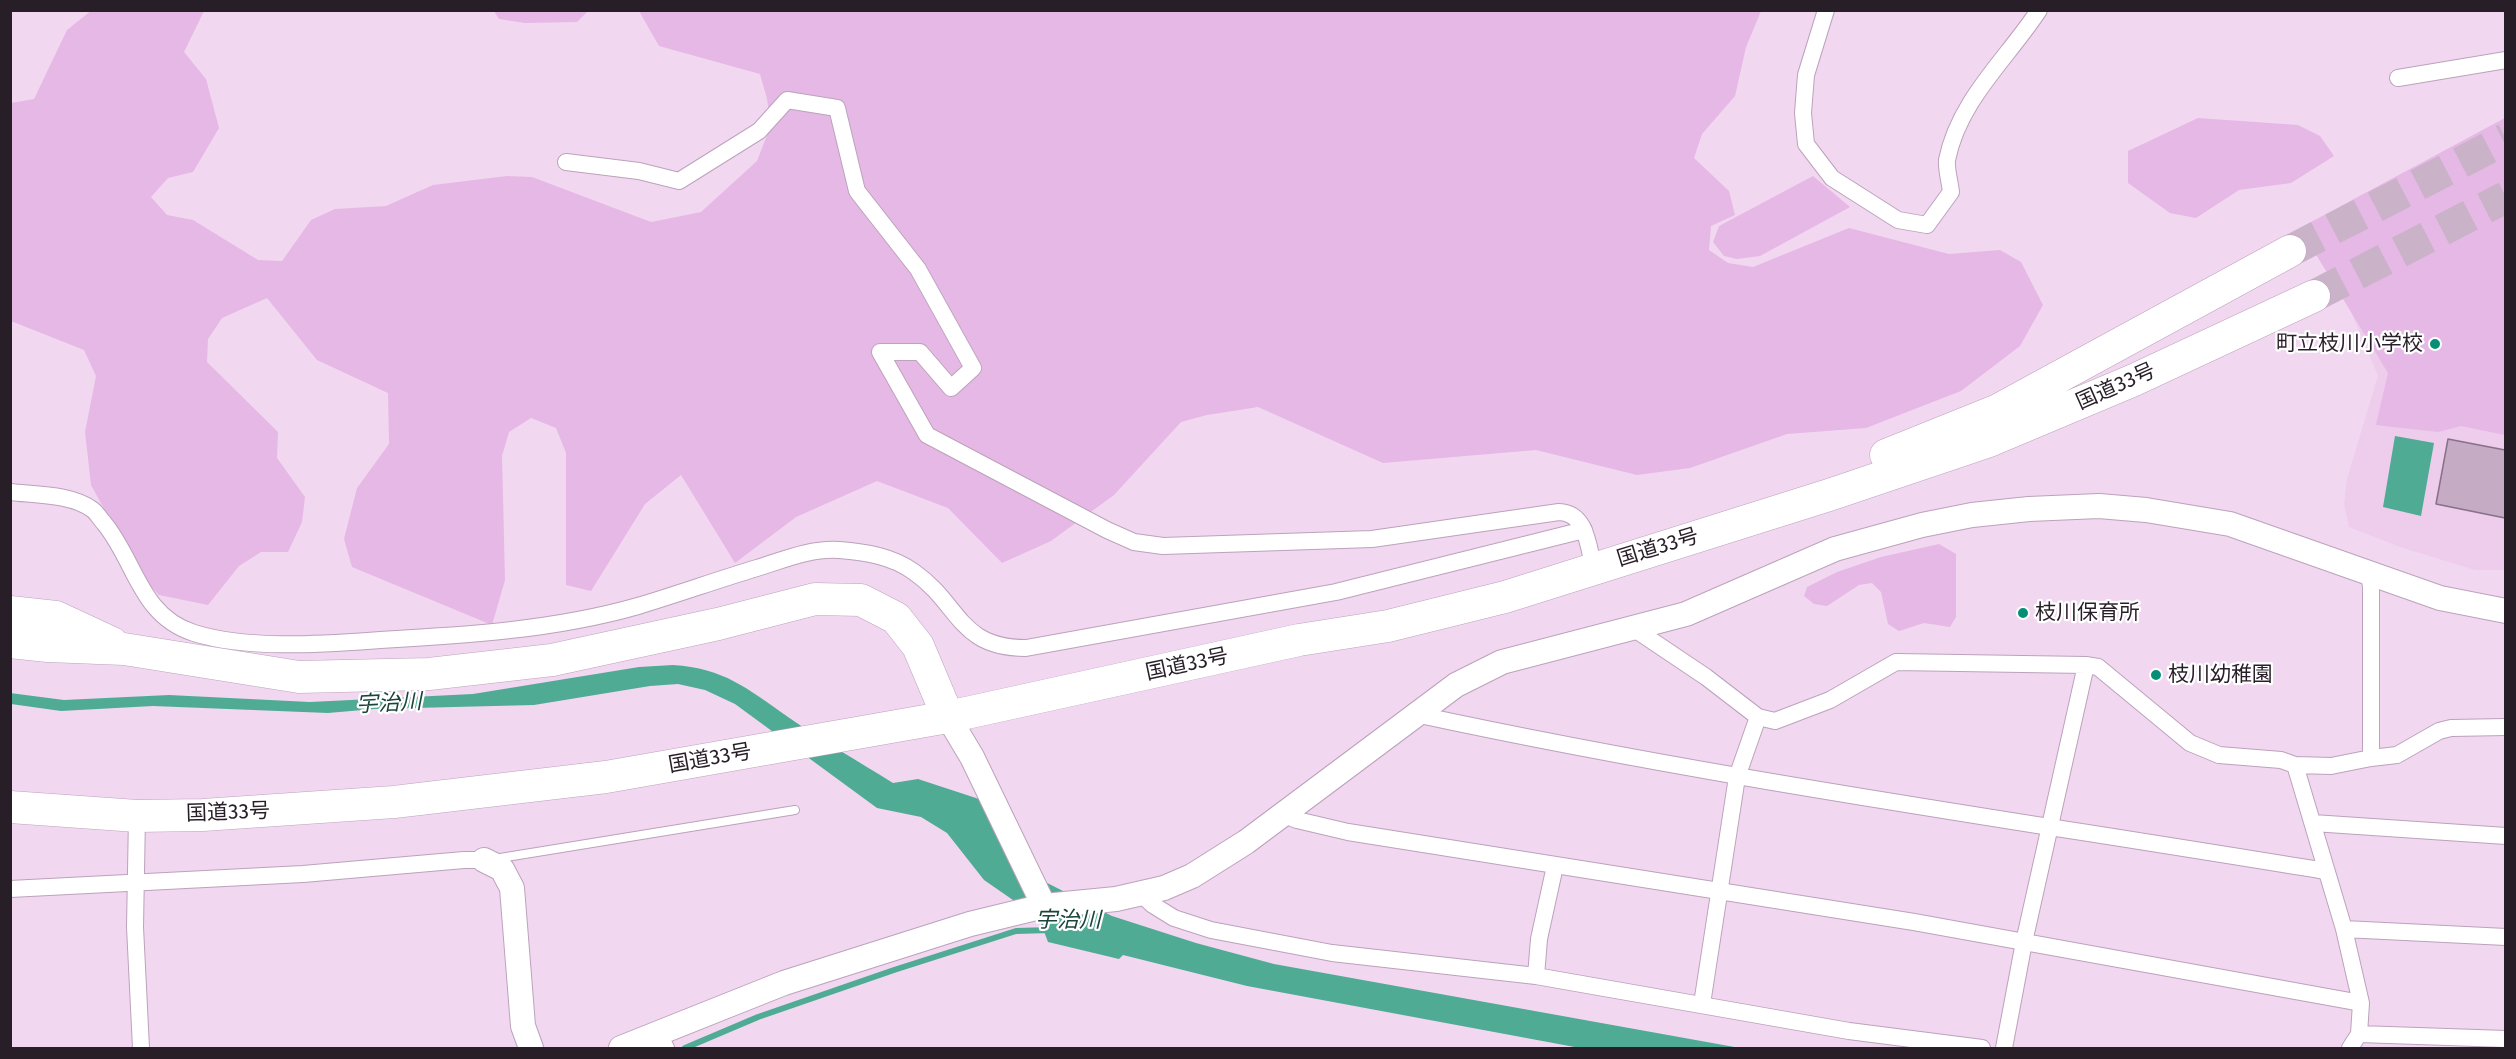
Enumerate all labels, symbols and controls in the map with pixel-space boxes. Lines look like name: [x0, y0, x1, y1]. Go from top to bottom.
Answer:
place label: 町立枝川小学校: [2276, 331, 2423, 357]
marker: 町立枝川小学校: [2428, 337, 2442, 351]
street label: 国道33号: [2073, 358, 2159, 416]
street label: 国道33号: [1614, 524, 1702, 572]
place label: 枝川保育所: [2035, 600, 2140, 626]
marker: 枝川保育所: [2016, 606, 2030, 620]
street label: 国道33号: [1143, 644, 1231, 686]
place label: 枝川幼稚園: [2168, 662, 2273, 688]
marker: 枝川幼稚園: [2149, 668, 2163, 682]
water label: 宇治川: [355, 689, 423, 719]
street label: 国道33号: [666, 739, 754, 779]
street label: 国道33号: [186, 799, 270, 827]
water label: 宇治川: [1035, 908, 1101, 934]

